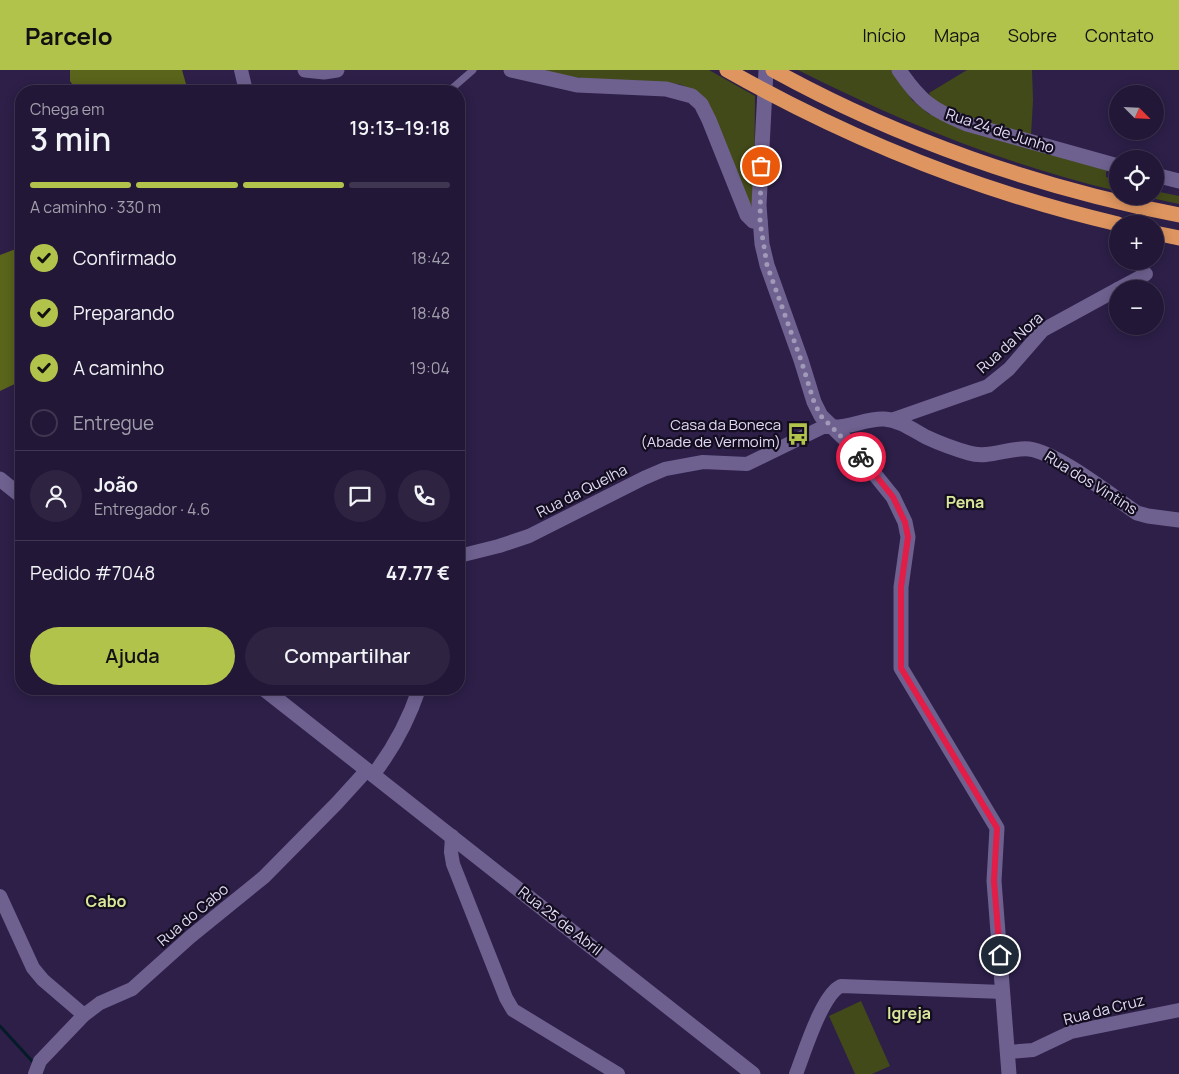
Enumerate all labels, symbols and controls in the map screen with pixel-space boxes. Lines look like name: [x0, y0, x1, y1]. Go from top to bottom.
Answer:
text: Parcelo: [25, 19, 113, 52]
text: Início: [862, 23, 906, 47]
text: Mapa: [934, 23, 980, 47]
text: Sobre: [1008, 23, 1057, 47]
text: Contato: [1085, 23, 1154, 47]
north arrow: [1109, 85, 1164, 140]
map controls: [1109, 85, 1164, 335]
text: Chega em: [30, 98, 105, 120]
street label: Rua 24 de Junho: [943, 103, 1057, 158]
text: 19:13–19:18: [349, 115, 450, 141]
text: 3 min: [30, 117, 111, 161]
pin: [740, 145, 782, 187]
button: locate: [1109, 150, 1164, 205]
icon: bag: [747, 152, 775, 180]
text: A caminho · 330 m: [30, 196, 161, 218]
button: +: [1109, 215, 1164, 270]
icon: check: [30, 244, 58, 272]
text: Confirmado: [73, 245, 177, 271]
text: 18:42: [411, 247, 450, 269]
button: −: [1109, 280, 1164, 335]
icon: check: [30, 299, 58, 327]
text: Preparando: [73, 300, 175, 326]
text: 18:48: [411, 302, 450, 324]
street label: Rua da Nora: [972, 307, 1047, 378]
icon: check: [30, 354, 58, 382]
text: A caminho: [73, 355, 164, 381]
text: 19:04: [410, 357, 450, 379]
text: Entregue: [73, 410, 154, 436]
place label: Casa da Boneca (Abade de Vermoim): [640, 414, 781, 452]
bus stop icon: Casa da Boneca (Abade de Vermoim): [785, 421, 811, 447]
courier: [836, 432, 886, 482]
icon: bike: [847, 443, 875, 471]
street label: Rua dos Vintins: [1041, 446, 1142, 520]
street label: Rua da Quelha: [533, 459, 631, 522]
button: person: [30, 470, 82, 522]
button: chat: [334, 470, 386, 522]
button: phone: [398, 470, 450, 522]
text: João: [94, 472, 138, 498]
district label: Pena: [946, 491, 984, 513]
text: Entregador · 4.6: [94, 498, 210, 520]
text: Pedido #7048: [30, 560, 155, 586]
text: 47.77 €: [386, 560, 450, 586]
button: Ajuda: [30, 627, 235, 685]
button: Compartilhar: [245, 627, 450, 685]
street label: Rua do Cabo: [152, 878, 233, 951]
street label: Rua 25 de Abril: [514, 881, 607, 960]
district label: Cabo: [86, 890, 126, 912]
pin: [979, 934, 1021, 976]
icon: home: [986, 941, 1014, 969]
street label: Rua da Cruz: [1061, 989, 1147, 1030]
district label: Igreja: [887, 1002, 931, 1024]

